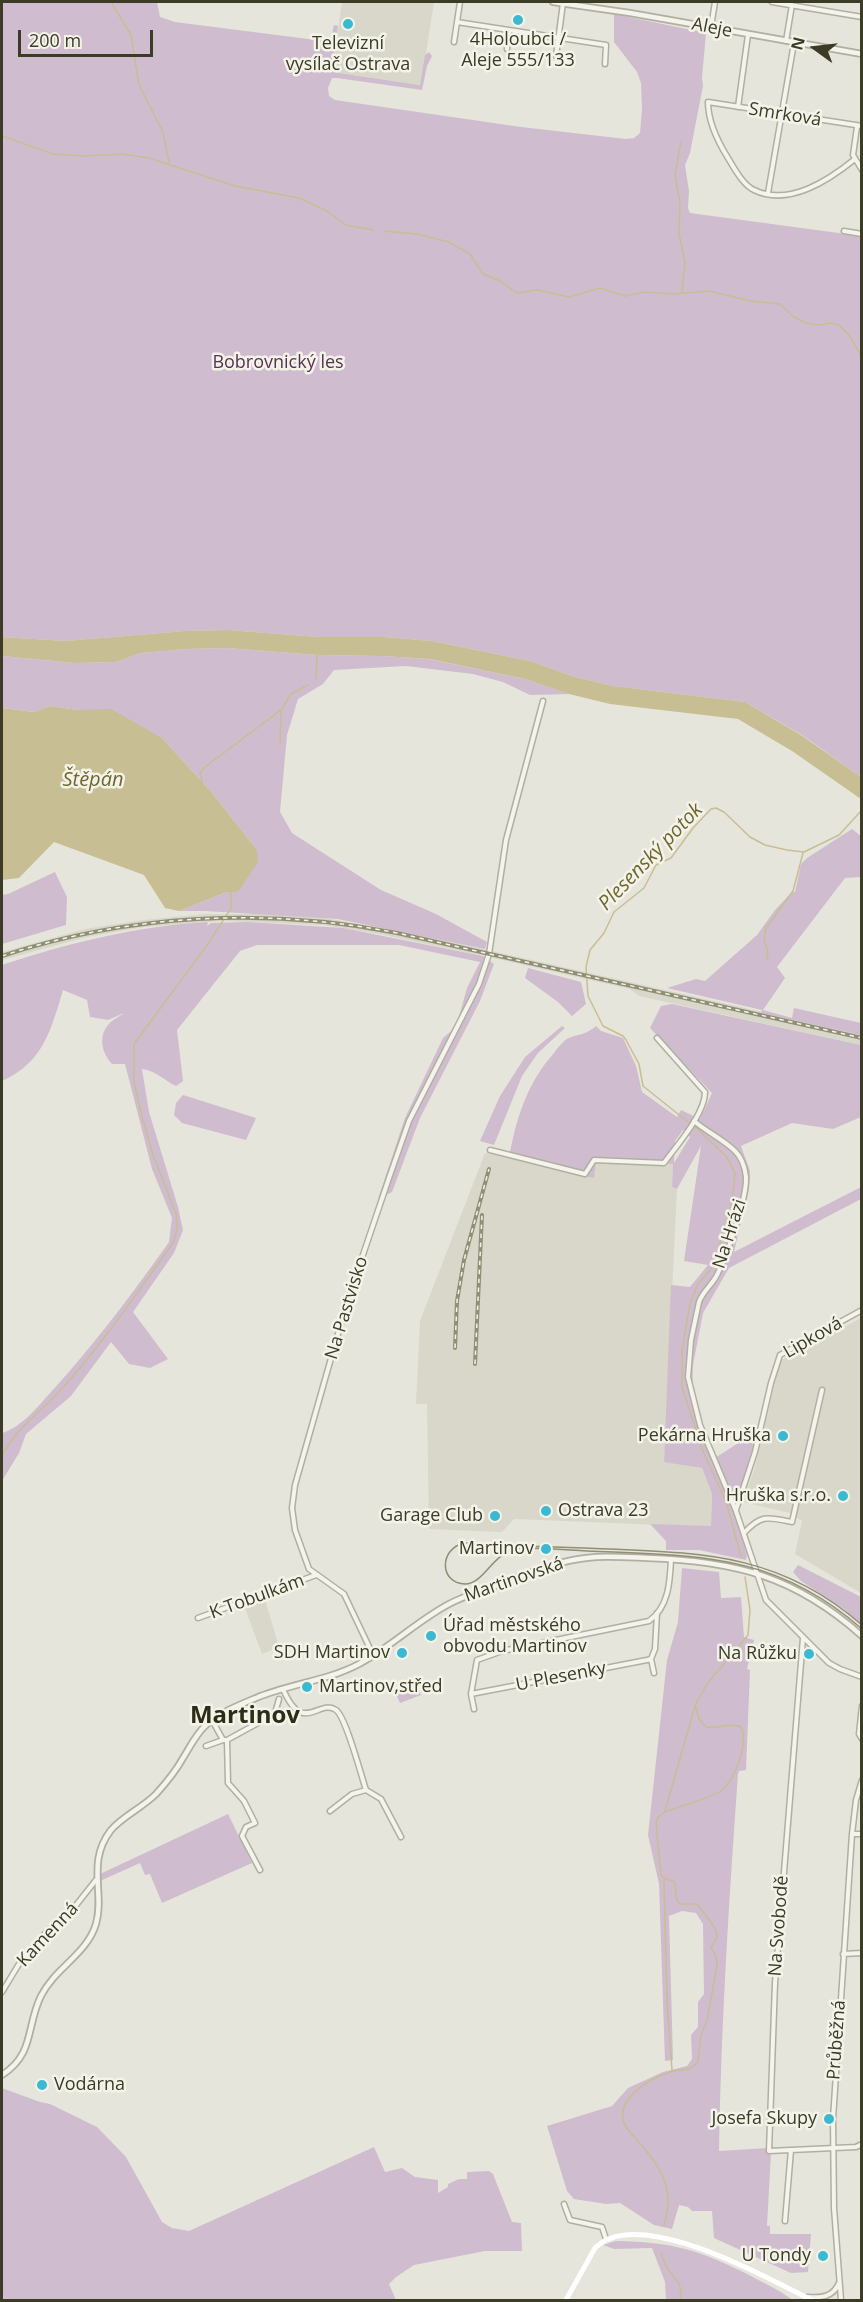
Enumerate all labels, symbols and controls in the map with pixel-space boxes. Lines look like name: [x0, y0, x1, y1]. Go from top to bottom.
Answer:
marker: 4Holoubci / Aleje 555/133: [511, 13, 525, 27]
street label: Aleje: [690, 14, 734, 42]
marker: Televizní vysílač Ostrava: [341, 17, 355, 31]
scale bar: [21, 18, 156, 56]
north arrow: [785, 18, 845, 78]
text: 200 m: [29, 28, 81, 52]
place label: 4Holoubci / Aleje 555/133: [461, 29, 575, 72]
place label: Televizní vysílač Ostrava: [286, 33, 410, 76]
text: N: [785, 34, 810, 52]
street label: Smrková: [747, 99, 823, 131]
park label: Bobrovnický les: [212, 352, 344, 374]
water label: Štěpán: [62, 768, 124, 792]
water label: Plesenský potok: [594, 798, 708, 916]
street label: Na Hrázi: [709, 1196, 751, 1272]
street label: Na Pastvisko: [321, 1254, 373, 1362]
street label: Lipková: [780, 1313, 846, 1363]
place label: Pekárna Hruška: [638, 1425, 771, 1447]
marker: Pekárna Hruška: [776, 1429, 790, 1443]
place label: Hruška s.r.o.: [726, 1485, 831, 1507]
marker: Hruška s.r.o.: [836, 1489, 850, 1503]
place label: Ostrava 23: [558, 1500, 649, 1522]
marker: Ostrava 23: [539, 1504, 553, 1518]
place label: Garage Club: [380, 1505, 483, 1527]
marker: Garage Club: [488, 1509, 502, 1523]
place label: Martinov: [459, 1538, 534, 1560]
marker: Martinov: [539, 1542, 553, 1556]
street label: Martinovská: [462, 1553, 566, 1607]
street label: K Tobulkám: [207, 1570, 307, 1624]
place label: Úřad městského obvodu Martinov: [443, 1615, 587, 1658]
marker: Úřad městského obvodu Martinov: [424, 1629, 438, 1643]
place label: SDH Martinov: [274, 1642, 390, 1664]
place label: Na Růžku: [718, 1643, 797, 1665]
marker: SDH Martinov: [395, 1646, 409, 1660]
marker: Na Růžku: [802, 1647, 816, 1661]
street label: U Plesenky: [514, 1658, 608, 1696]
place label: Martinov,střed: [319, 1676, 442, 1698]
marker: Martinov,střed: [300, 1680, 314, 1694]
district label: Martinov: [190, 1702, 300, 1730]
street label: Na Svobodě: [765, 1875, 793, 1977]
street label: Kamenná: [13, 1898, 83, 1972]
street label: Průběžná: [823, 1999, 851, 2081]
place label: Vodárna: [54, 2074, 125, 2096]
marker: Vodárna: [35, 2078, 49, 2092]
place label: Josefa Skupy: [712, 2108, 817, 2130]
marker: Josefa Skupy: [822, 2112, 836, 2126]
place label: U Tondy: [741, 2245, 811, 2267]
marker: U Tondy: [816, 2249, 830, 2263]

